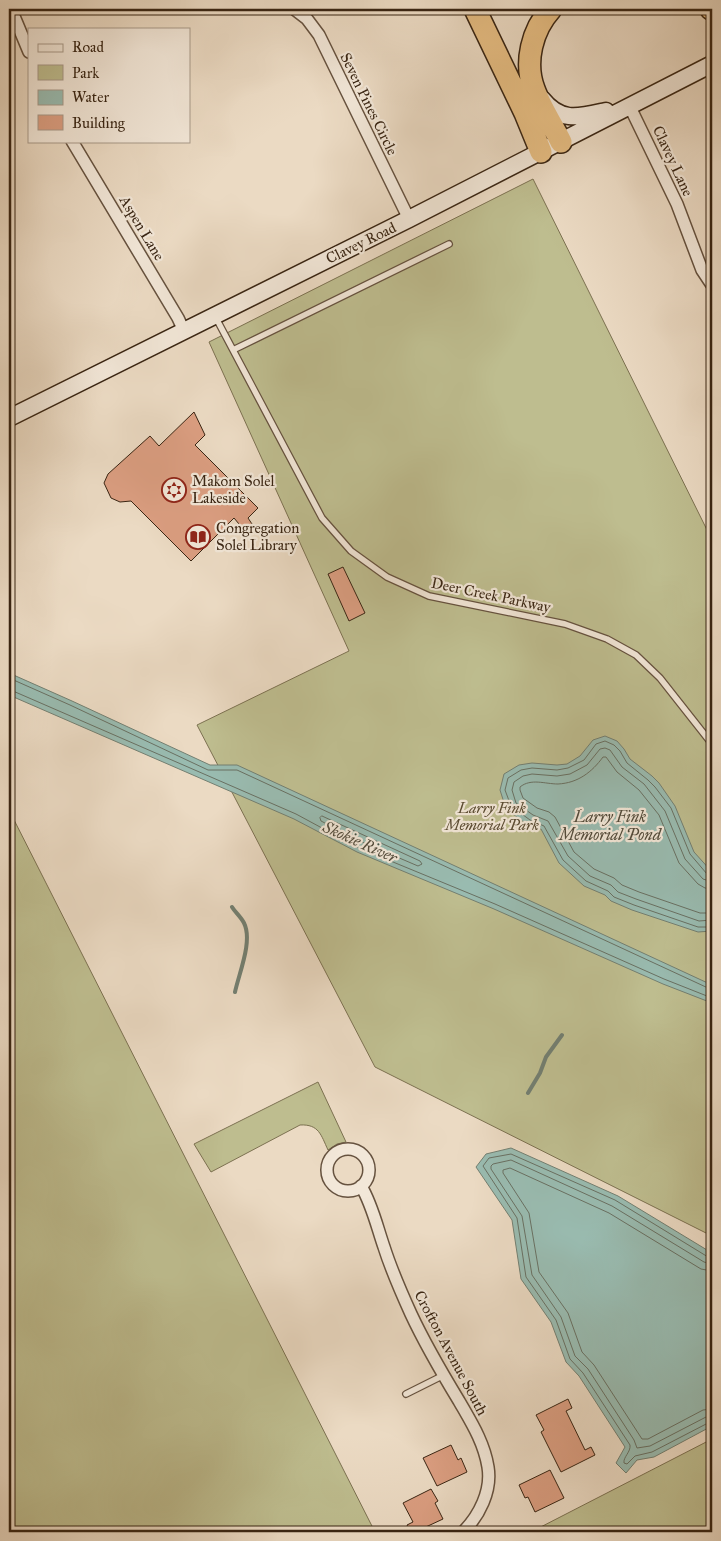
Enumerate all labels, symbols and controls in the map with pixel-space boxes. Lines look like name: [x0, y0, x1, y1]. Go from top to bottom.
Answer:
legend: [28, 28, 190, 142]
text: Road: [72, 38, 104, 56]
street label: Seven Pines Circle: [336, 50, 402, 158]
text: Park: [72, 64, 99, 82]
text: Water: [72, 88, 109, 106]
text: Building: [72, 114, 126, 132]
street label: Clavey Lane: [649, 123, 697, 199]
street label: Aspen Lane: [115, 191, 168, 264]
street label: Clavey Road: [323, 218, 399, 268]
place label: Makom Solel Lakeside: [192, 472, 276, 507]
synagogue icon: Makom Solel Lakeside: [161, 477, 187, 503]
place label: Congregation Solel Library: [216, 519, 299, 554]
library icon: Congregation Solel Library: [185, 524, 211, 550]
street label: Deer Creek Parkway: [430, 574, 553, 617]
park label: Larry Fink Memorial Park: [443, 799, 539, 834]
water label: Larry Fink Memorial Pond: [557, 807, 663, 844]
water label: Skokie River: [319, 817, 401, 867]
street label: Crofton Avenue South: [410, 1287, 492, 1419]

